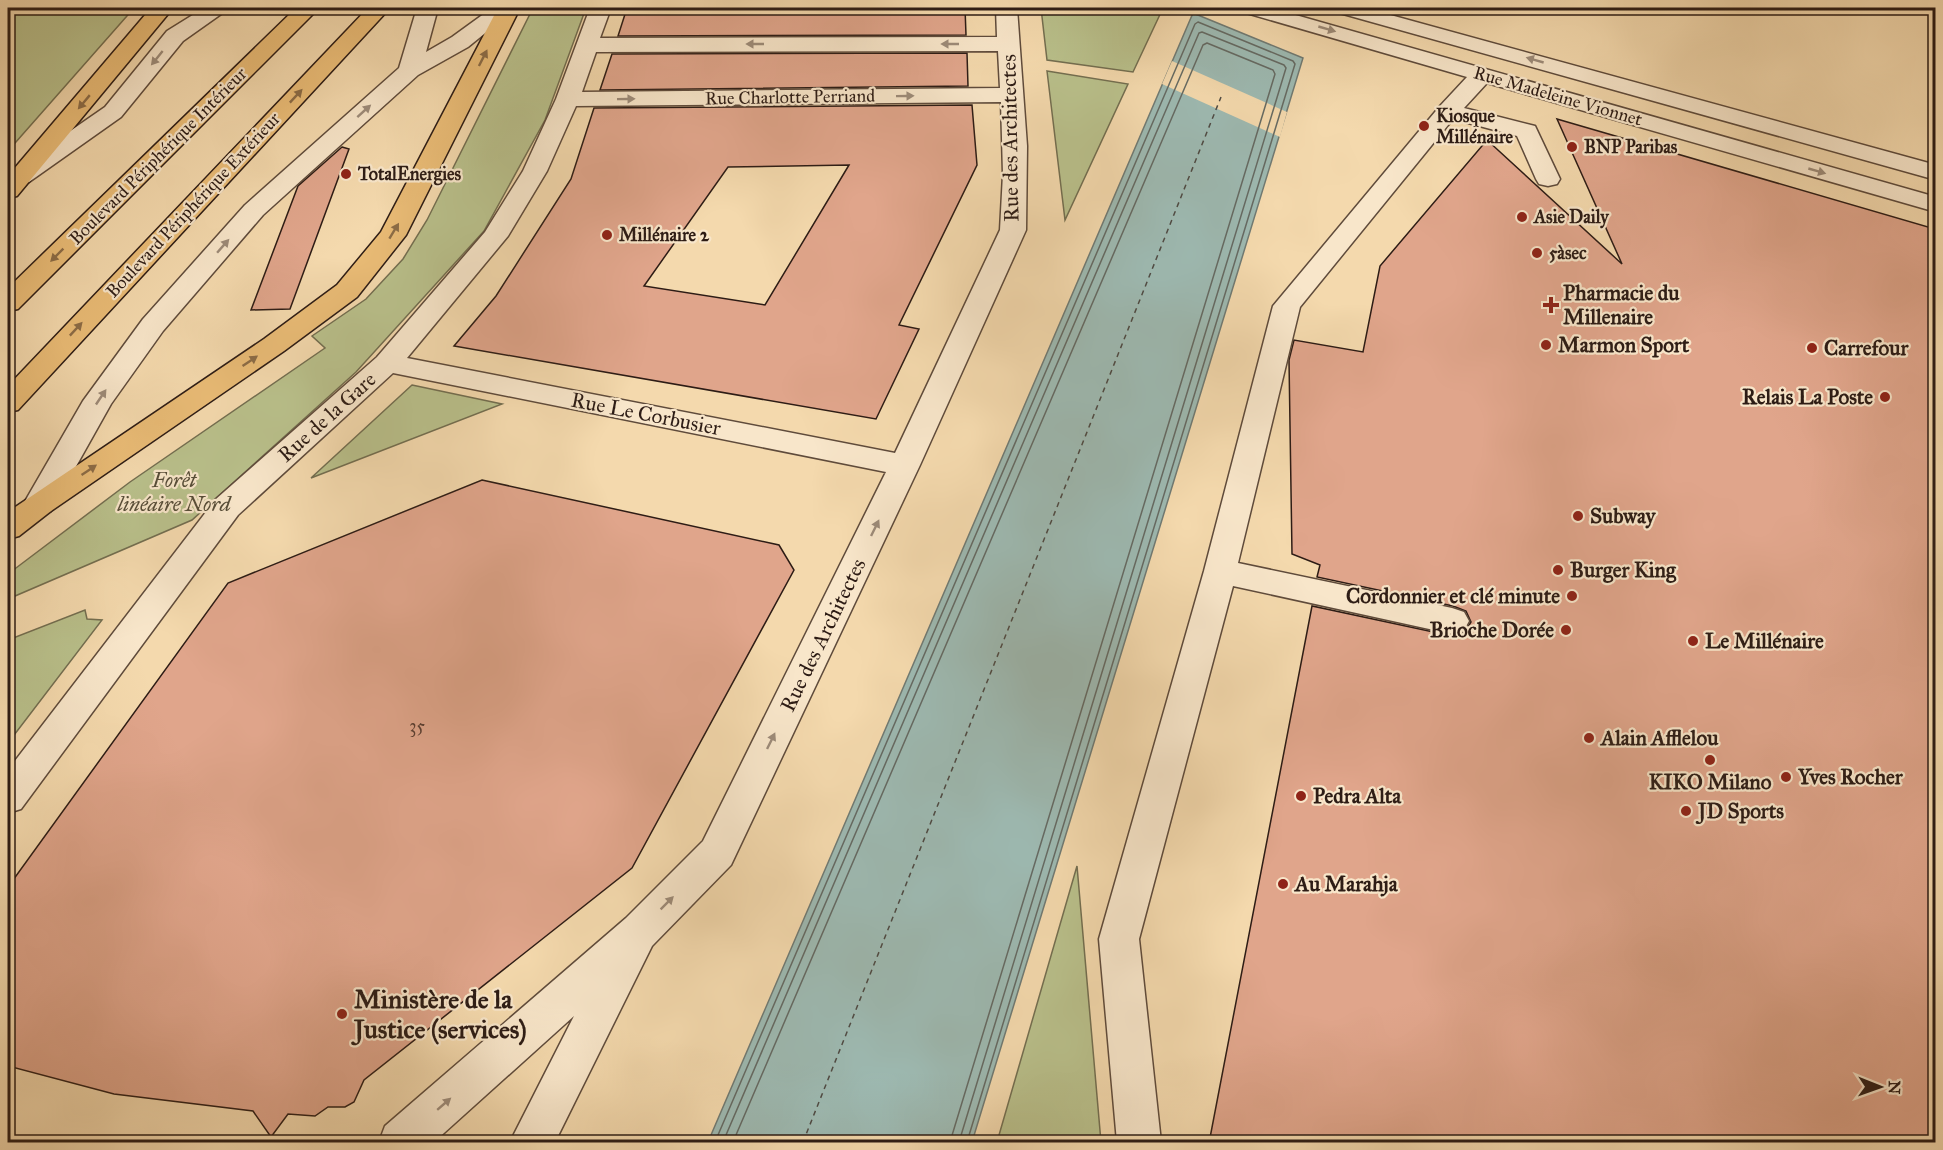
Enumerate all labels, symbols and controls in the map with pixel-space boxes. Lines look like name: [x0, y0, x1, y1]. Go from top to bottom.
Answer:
one-way arrow: [1318, 25, 1336, 34]
one-way arrow: [745, 39, 764, 49]
one-way arrow: [940, 39, 959, 49]
one-way arrow: [478, 49, 488, 66]
one-way arrow: [151, 50, 164, 65]
street label: Rue des Architectes: [996, 54, 1024, 222]
one-way arrow: [1526, 55, 1545, 65]
street label: Rue Madeleine Vionnet: [1471, 61, 1645, 131]
street label: Boulevard Périphérique Intérieur: [65, 62, 252, 250]
street label: Rue Charlotte Perriand: [705, 85, 875, 109]
one-way arrow: [289, 89, 303, 103]
one-way arrow: [896, 91, 915, 101]
one-way arrow: [77, 94, 90, 110]
one-way arrow: [617, 94, 636, 103]
one-way arrow: [357, 104, 372, 118]
place label: Kiosque Millénaire: [1436, 105, 1514, 148]
street label: Boulevard Périphérique Extérieur: [101, 108, 286, 303]
marker: Kiosque Millénaire: [1417, 119, 1431, 133]
place label: BNP Paribas: [1584, 136, 1678, 158]
marker: BNP Paribas: [1565, 140, 1579, 154]
place label: TotalEnergies: [357, 163, 462, 186]
marker: TotalEnergies: [339, 167, 353, 181]
one-way arrow: [1808, 167, 1826, 176]
place label: Asie Daily: [1533, 206, 1610, 229]
marker: Asie Daily: [1515, 210, 1529, 224]
one-way arrow: [388, 223, 399, 239]
place label: Millénaire 2: [619, 224, 710, 246]
marker: Millénaire 2: [600, 228, 614, 242]
one-way arrow: [216, 239, 229, 254]
place label: 5àsec: [1549, 242, 1587, 264]
marker: 5àsec: [1530, 246, 1544, 260]
one-way arrow: [49, 248, 64, 262]
place label: Pharmacie du Millenaire: [1563, 280, 1680, 330]
marker: Pharmacie du Millenaire: [1544, 298, 1558, 312]
one-way arrow: [69, 323, 83, 337]
place label: Marmon Sport: [1558, 332, 1690, 358]
place label: Carrefour: [1824, 335, 1909, 361]
marker: Marmon Sport: [1539, 338, 1553, 352]
marker: Carrefour: [1805, 341, 1819, 355]
one-way arrow: [242, 355, 258, 367]
street label: Rue de la Gare: [273, 366, 381, 468]
place label: Relais La Poste: [1742, 384, 1873, 410]
street label: Rue Le Corbusier: [569, 387, 723, 441]
one-way arrow: [95, 390, 107, 406]
marker: Relais La Poste: [1878, 390, 1892, 404]
one-way arrow: [80, 464, 96, 476]
park label: Forêt linéaire Nord: [116, 467, 233, 517]
place label: Subway: [1590, 503, 1657, 529]
marker: Subway: [1571, 509, 1585, 523]
one-way arrow: [870, 519, 880, 536]
street label: Rue des Architectes: [775, 554, 871, 716]
place label: Burger King: [1570, 557, 1677, 583]
marker: Burger King: [1551, 563, 1565, 577]
place label: Cordonnier et clé minute: [1346, 583, 1560, 609]
marker: Cordonnier et clé minute: [1565, 589, 1579, 603]
place label: Brioche Dorée: [1430, 617, 1554, 643]
marker: Brioche Dorée: [1559, 623, 1573, 637]
place label: Le Millénaire: [1705, 628, 1824, 654]
marker: Le Millénaire: [1686, 634, 1700, 648]
house number: 35: [409, 715, 425, 737]
place label: Alain Afflelou: [1599, 725, 1719, 751]
marker: Alain Afflelou: [1582, 731, 1596, 745]
one-way arrow: [766, 732, 776, 750]
marker: KIKO Milano: [1703, 753, 1717, 767]
place label: Yves Rocher: [1797, 764, 1904, 790]
place label: KIKO Milano: [1649, 769, 1772, 795]
marker: Yves Rocher: [1779, 770, 1793, 784]
place label: Pedra Alta: [1313, 783, 1402, 809]
marker: Pedra Alta: [1294, 789, 1308, 803]
place label: JD Sports: [1695, 798, 1784, 825]
marker: JD Sports: [1679, 804, 1693, 818]
place label: Au Marahja: [1293, 871, 1399, 897]
marker: Au Marahja: [1276, 877, 1290, 891]
one-way arrow: [660, 897, 674, 911]
place label: Ministère de la Justice (services): [351, 983, 527, 1046]
marker: Ministère de la Justice (services): [335, 1007, 349, 1021]
north arrow: [1850, 1057, 1910, 1117]
text: N: [1885, 1080, 1904, 1095]
one-way arrow: [437, 1097, 452, 1111]

